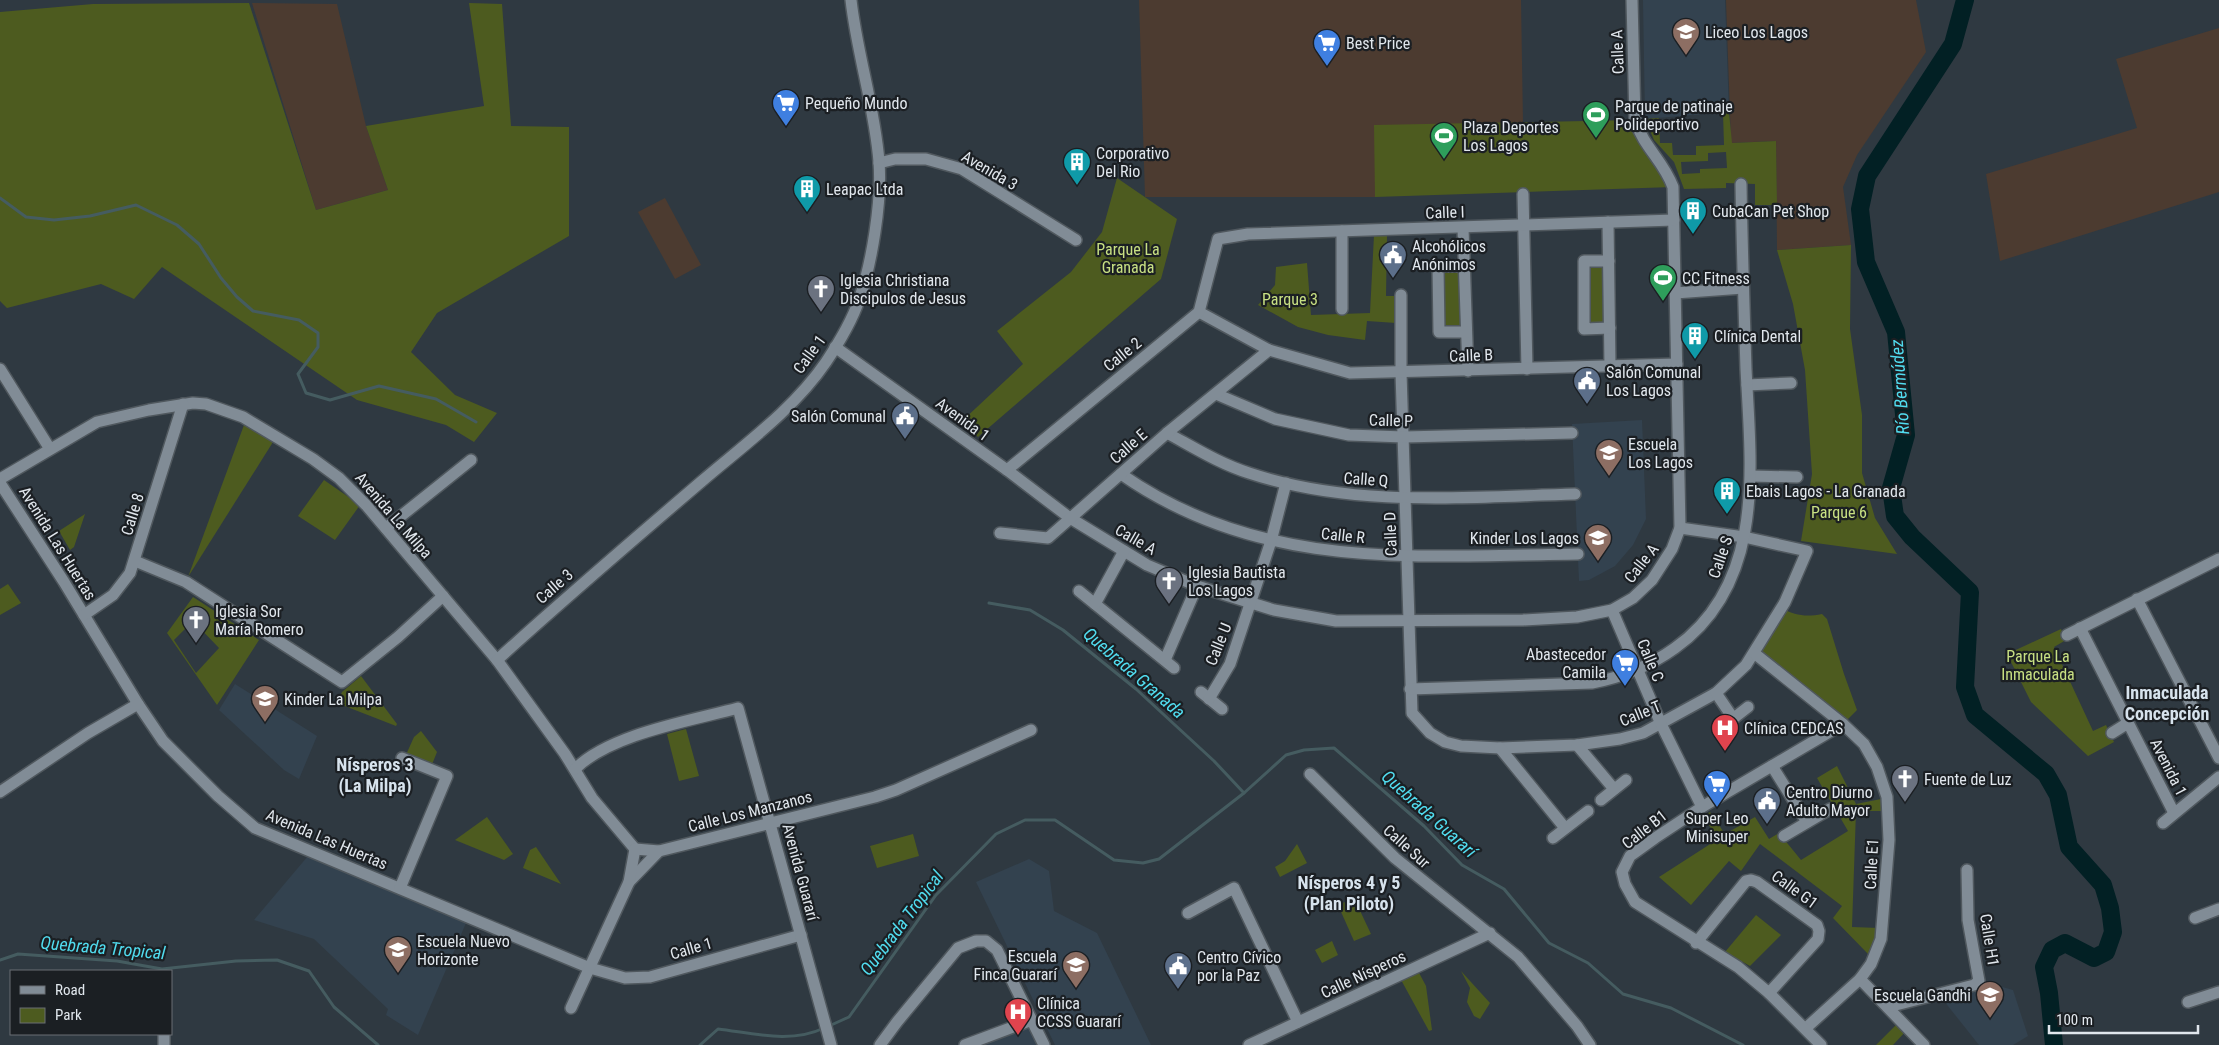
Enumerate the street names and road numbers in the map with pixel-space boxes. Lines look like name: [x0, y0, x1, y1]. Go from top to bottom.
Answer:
street label: Calle A: [1607, 29, 1628, 75]
street label: Avenida 3: [958, 147, 1021, 194]
street label: Calle I: [1425, 202, 1465, 223]
street label: Calle 1: [789, 331, 830, 377]
street label: Calle 2: [1100, 333, 1145, 375]
street label: Calle B: [1449, 345, 1493, 366]
street label: Avenida 1: [932, 394, 993, 445]
street label: Calle P: [1369, 411, 1413, 430]
street label: Calle E: [1106, 425, 1151, 468]
street label: Avenida La Milpa: [351, 468, 436, 562]
street label: Calle Q: [1343, 468, 1389, 491]
street label: Avenida Las Huertas: [15, 483, 100, 603]
street label: Calle 8: [117, 491, 148, 538]
street label: Calle D: [1380, 511, 1401, 556]
street label: Calle A: [1112, 520, 1160, 559]
street label: Calle R: [1320, 524, 1366, 547]
street label: Calle S: [1704, 533, 1737, 581]
street label: Calle A: [1620, 540, 1663, 587]
street label: Calle 3: [532, 565, 577, 608]
street label: Calle U: [1201, 620, 1236, 668]
street label: Calle C: [1633, 636, 1668, 684]
street label: Calle T: [1617, 697, 1664, 730]
street label: Avenida 1: [2146, 735, 2191, 799]
street label: Calle Los Manzanos: [686, 787, 814, 836]
street label: Avenida Las Huertas: [263, 805, 390, 874]
street label: Calle B1: [1618, 806, 1671, 853]
street label: Calle Sur: [1379, 821, 1434, 872]
street label: Avenida Guararí: [778, 822, 823, 924]
street label: Calle E1: [1861, 838, 1882, 890]
street label: Calle G1: [1768, 866, 1822, 913]
street label: Calle H1: [1976, 912, 2003, 968]
street label: Calle 1: [668, 933, 714, 964]
street label: Calle Nísperos: [1318, 946, 1409, 1002]

